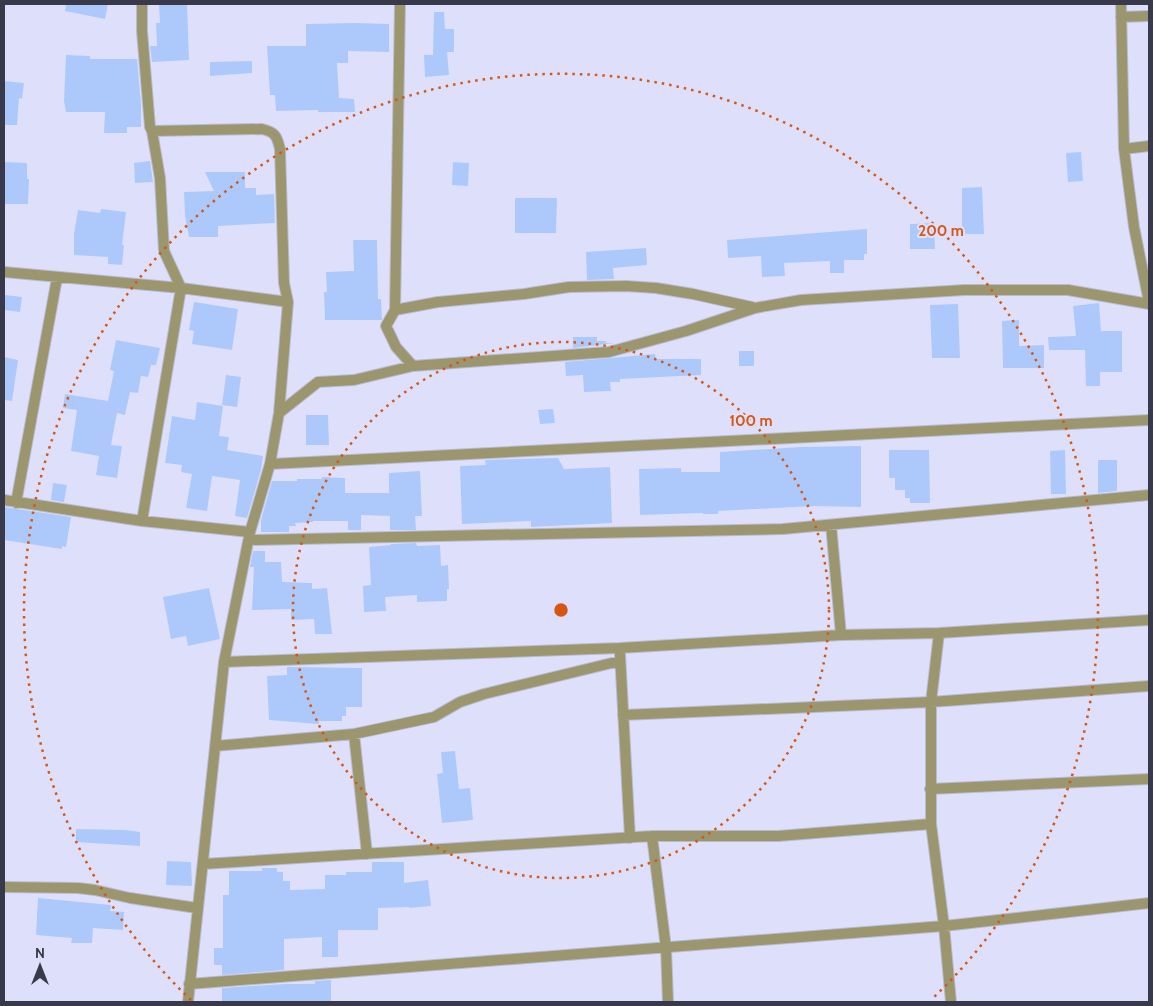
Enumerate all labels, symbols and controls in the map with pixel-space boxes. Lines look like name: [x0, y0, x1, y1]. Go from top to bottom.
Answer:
text: 200 m: [918, 222, 964, 240]
text: 100 m: [729, 412, 773, 430]
centre of rings: [552, 601, 570, 619]
north arrow: [15, 941, 65, 991]
text: N: [35, 944, 45, 962]

